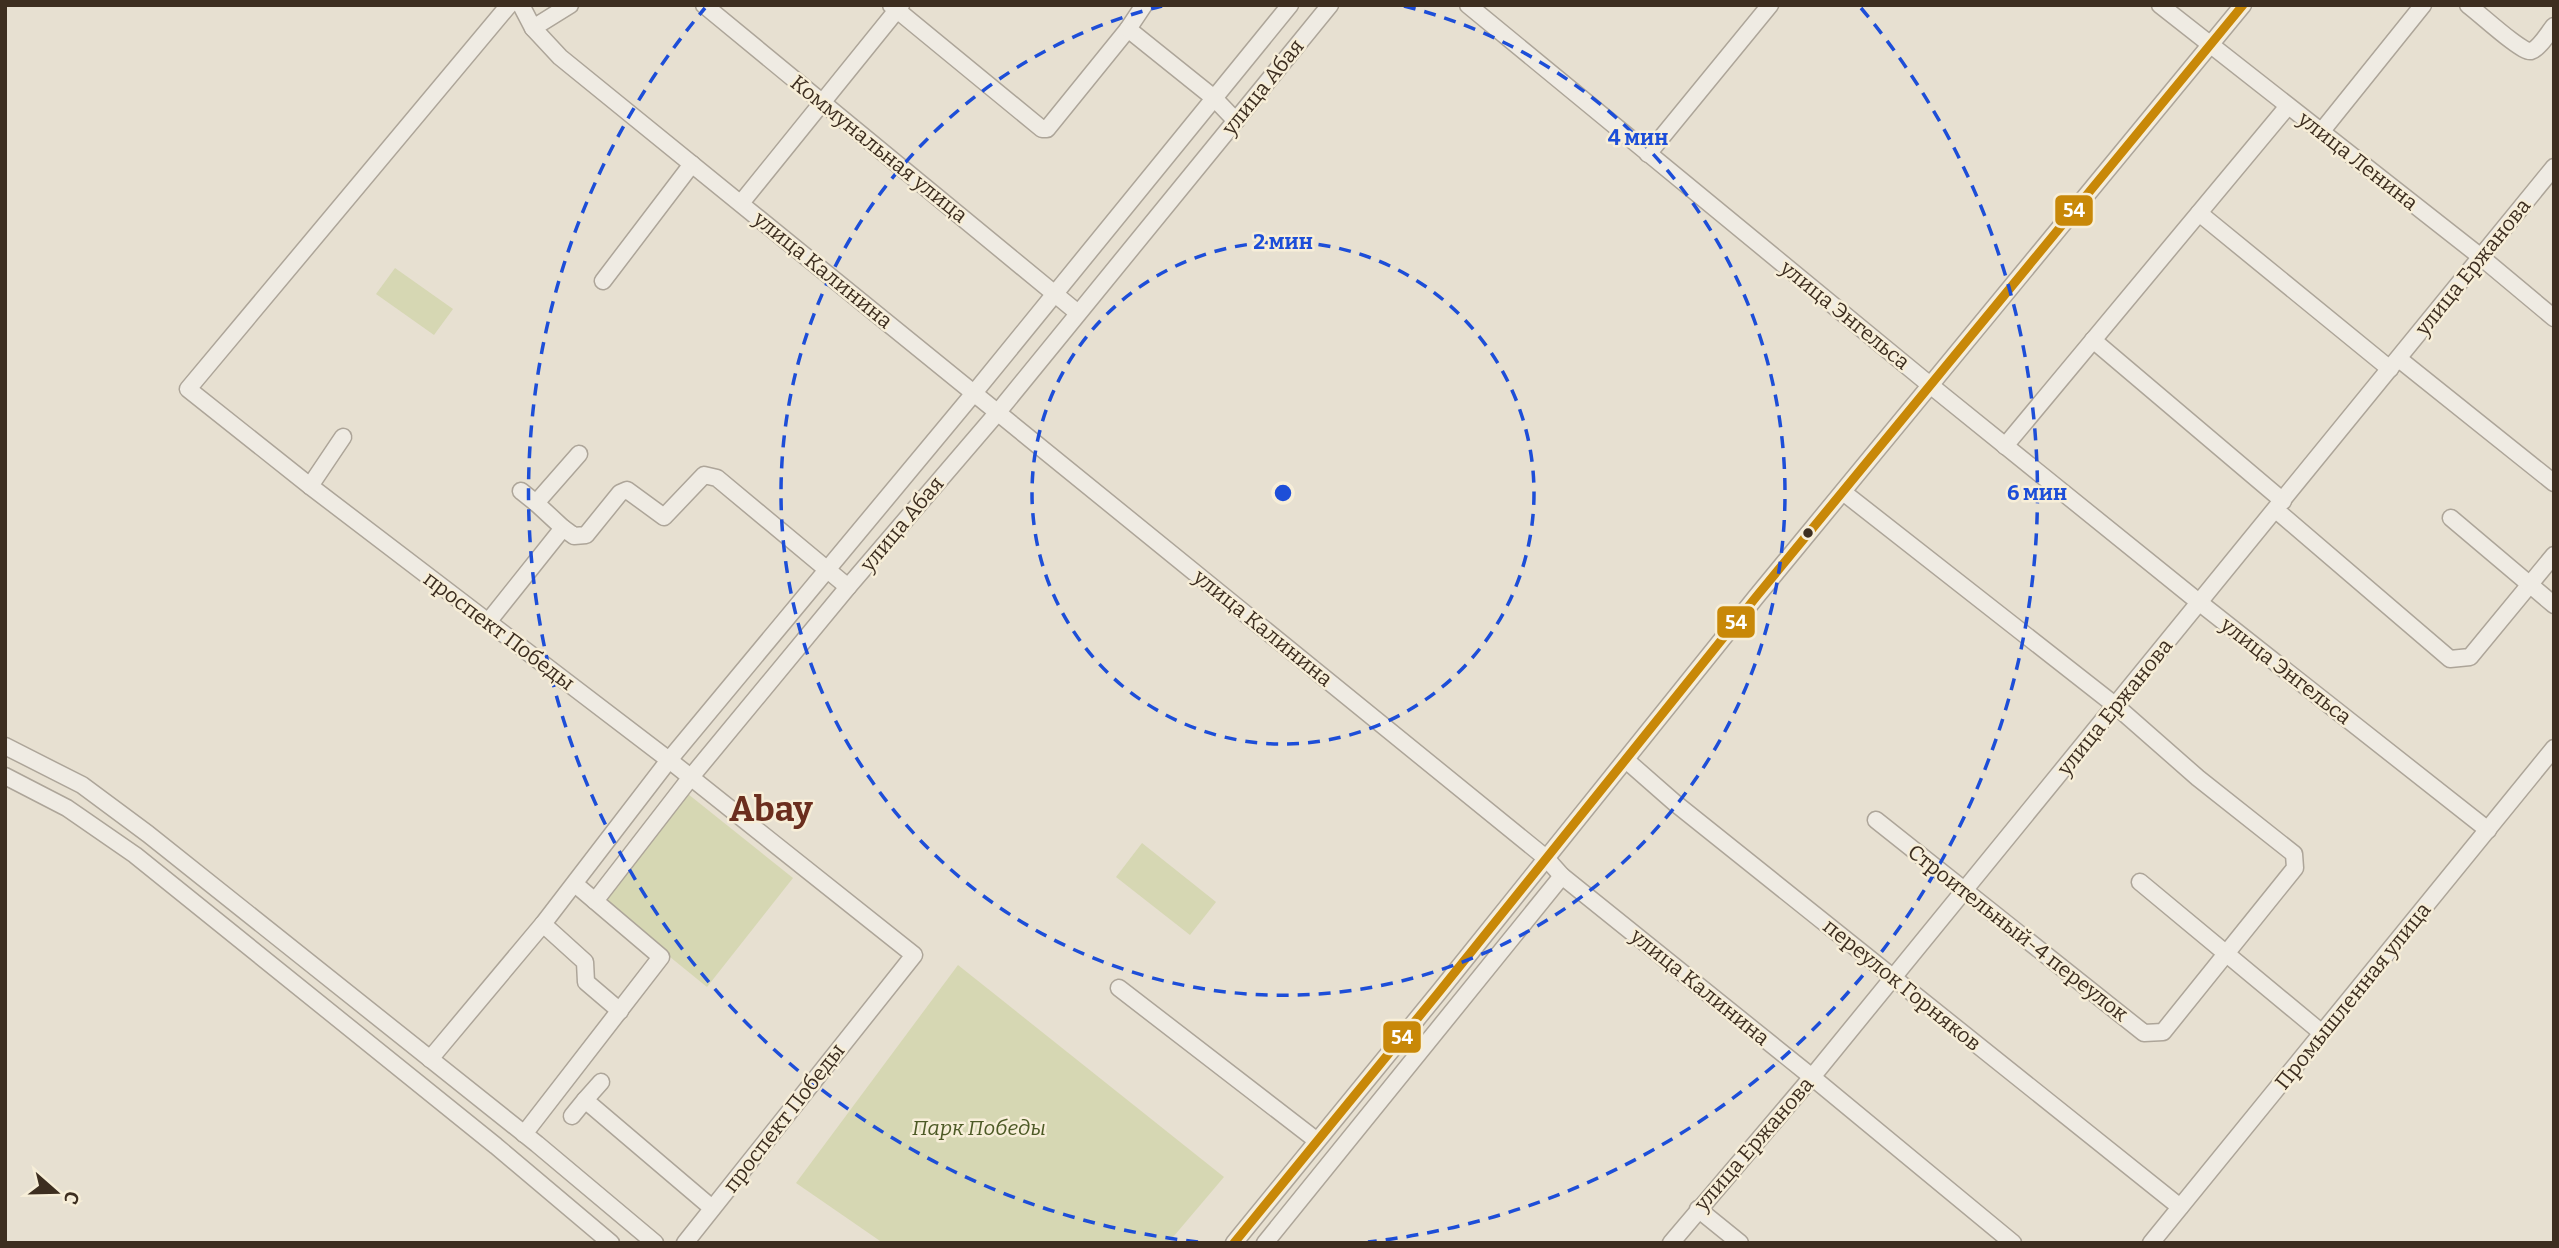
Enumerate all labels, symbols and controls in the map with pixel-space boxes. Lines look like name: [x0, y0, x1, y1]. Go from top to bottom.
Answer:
street label: улица Абая: [1216, 34, 1310, 141]
street label: Коммунальная улица: [785, 70, 973, 229]
street label: улица Ленина: [2292, 105, 2424, 216]
text: 4 мин: [1608, 125, 1668, 151]
street label: улица Ержанова: [2409, 193, 2537, 342]
line badge: 54: [2054, 194, 2094, 227]
text: 54: [2063, 199, 2085, 222]
street label: улица Калинина: [747, 205, 898, 334]
text: 2 мин: [1253, 229, 1313, 255]
street label: улица Энгельса: [1774, 254, 1915, 375]
street label: улица Абая: [854, 471, 949, 578]
text: 6 мин: [2007, 480, 2067, 506]
centre of rings: [1271, 481, 1295, 505]
unlabelled marker: [1801, 526, 1815, 540]
street label: улица Калинина: [1187, 563, 1338, 692]
street label: проспект Победы: [418, 566, 580, 696]
line badge: 54: [1716, 605, 1756, 639]
text: 54: [1725, 611, 1747, 634]
street label: улица Энгельса: [2215, 611, 2357, 730]
street label: улица Ержанова: [2051, 633, 2179, 782]
district label: Abay: [729, 788, 813, 830]
street label: Строительный-4 переулок: [1903, 839, 2134, 1028]
street label: Промышленная улица: [2270, 897, 2437, 1095]
street label: переулок Горняков: [1818, 913, 1986, 1057]
street label: улица Калинина: [1624, 922, 1775, 1051]
line badge: 54: [1382, 1020, 1422, 1054]
text: 54: [1391, 1026, 1413, 1049]
street label: проспект Победы: [718, 1038, 850, 1198]
street label: улица Ержанова: [1688, 1071, 1819, 1217]
park label: Парк Победы: [912, 1115, 1046, 1141]
north arrow: [21, 1157, 91, 1227]
text: С: [59, 1188, 84, 1207]

